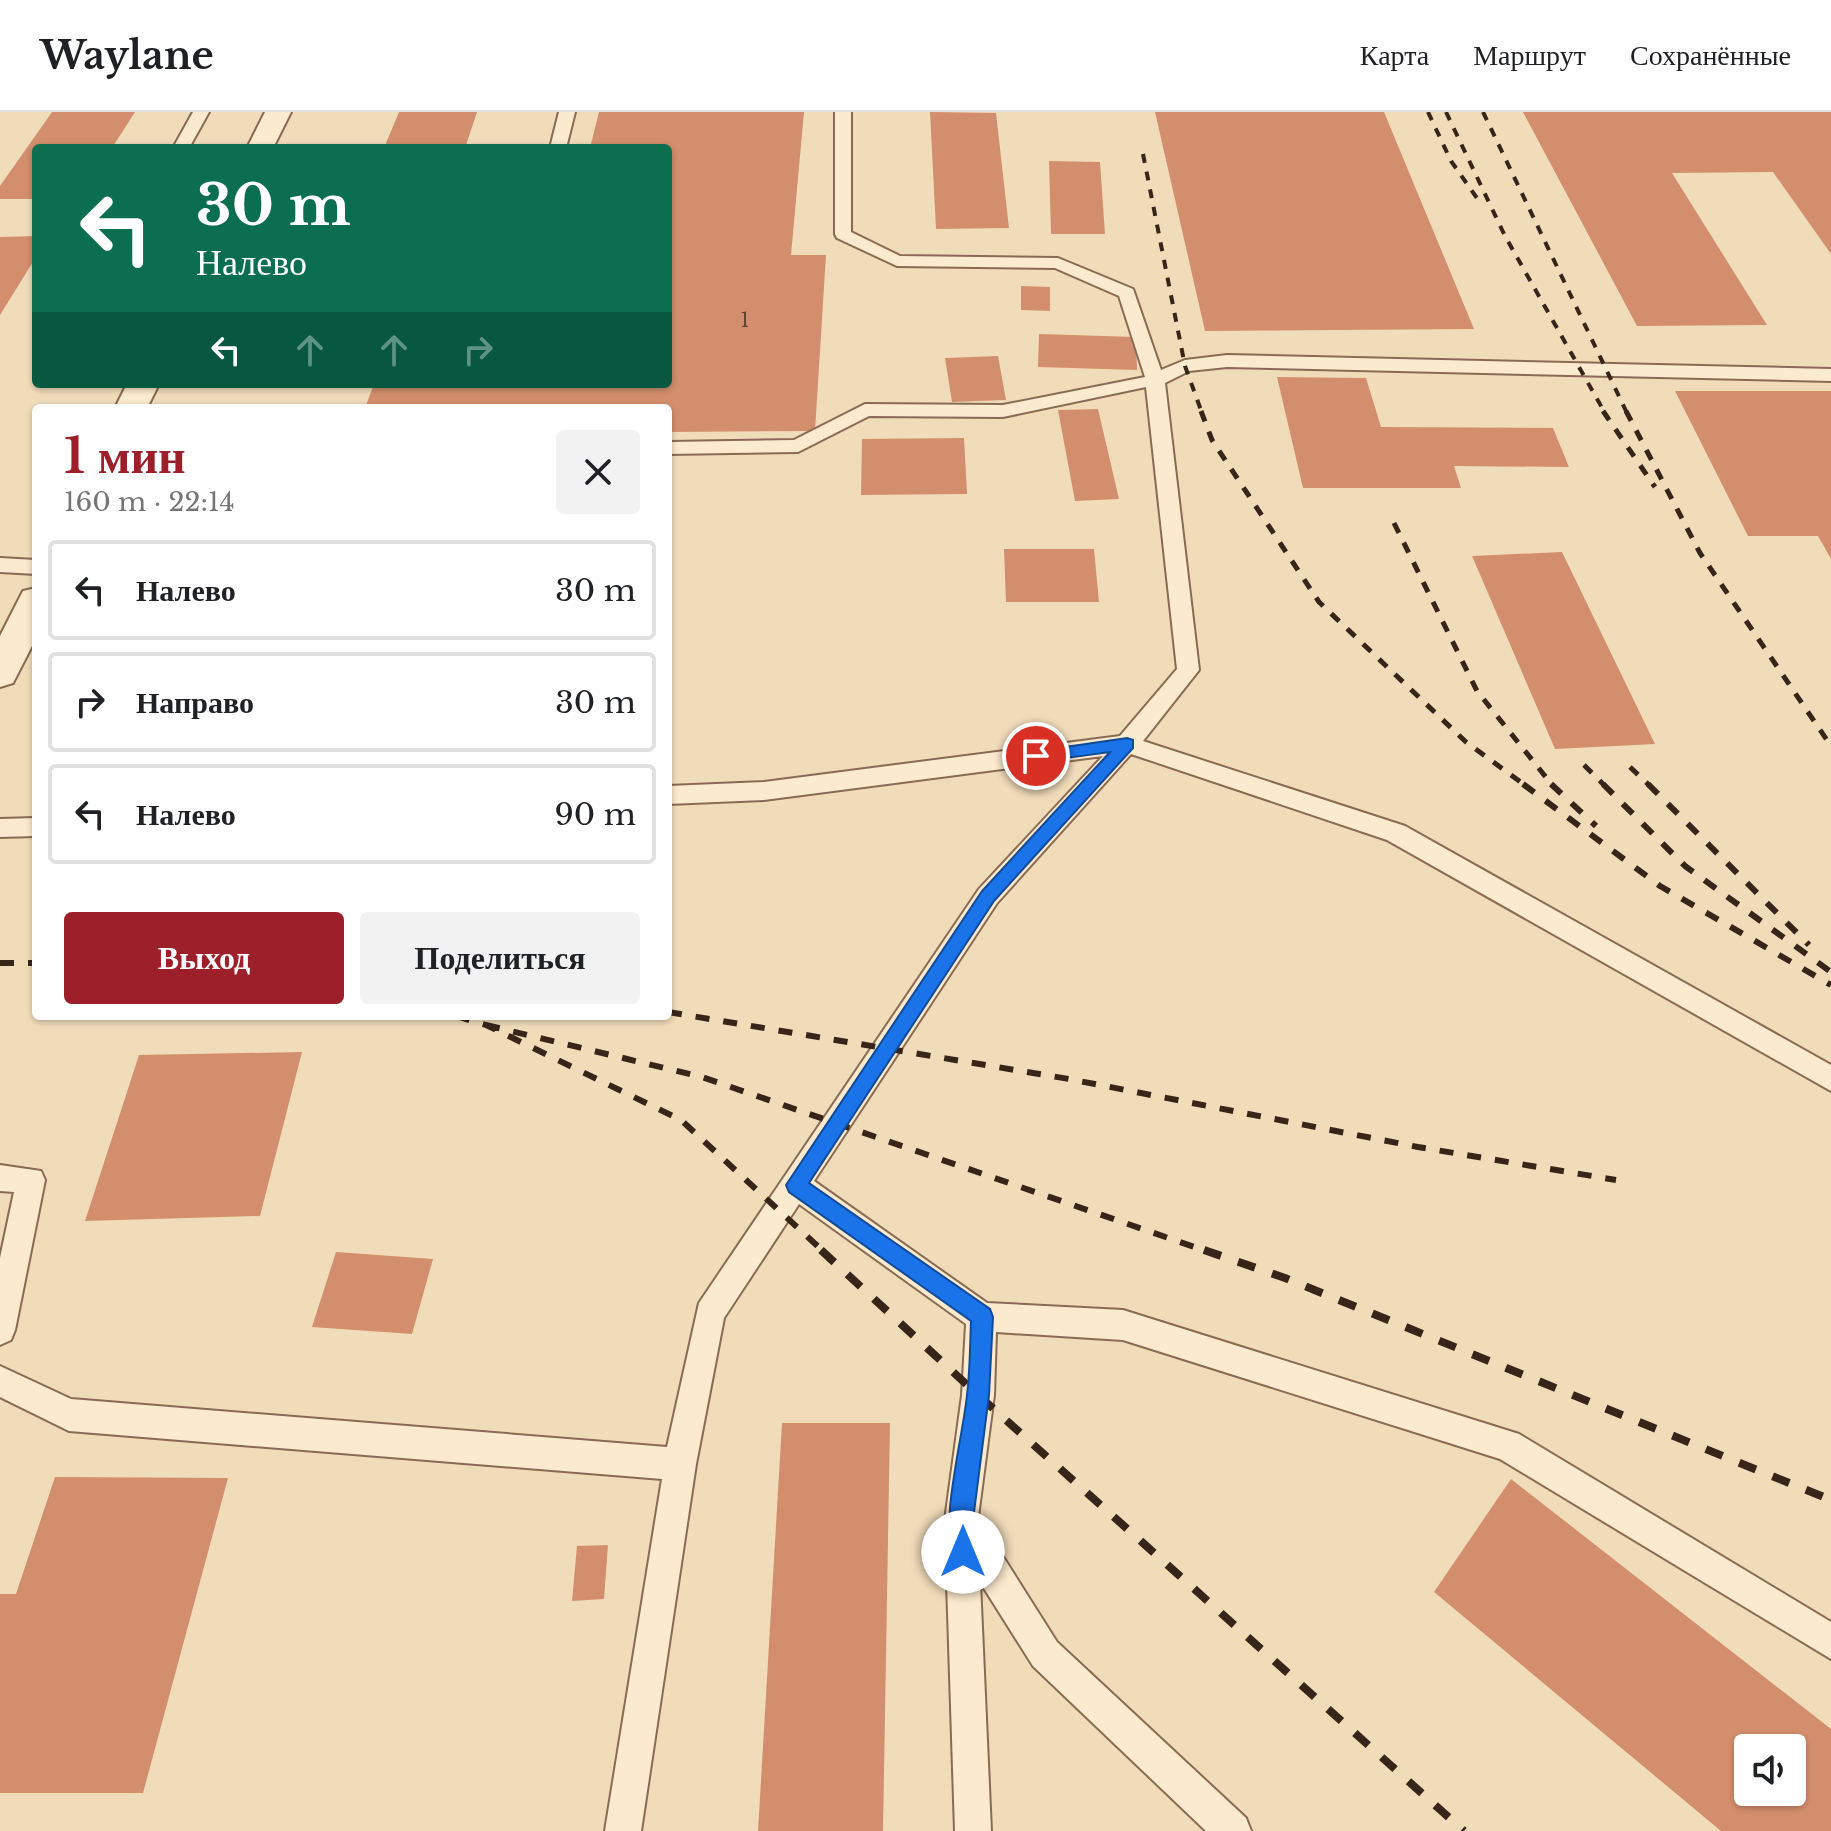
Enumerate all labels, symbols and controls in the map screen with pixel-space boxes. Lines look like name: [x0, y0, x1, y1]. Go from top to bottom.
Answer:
text: Waylane: [40, 32, 214, 79]
text: Карта: [1360, 38, 1429, 73]
text: Маршрут: [1473, 38, 1586, 73]
text: Сохранённые: [1630, 38, 1791, 73]
text: 30 m: [196, 171, 351, 240]
icon: left: [64, 176, 168, 280]
text: Налево: [196, 240, 307, 285]
house number: 1: [741, 308, 749, 332]
icon: left: [204, 328, 248, 372]
icon: ahead: [288, 328, 332, 372]
icon: ahead: [372, 328, 416, 372]
icon: right: [456, 328, 500, 372]
text: 1 мин: [64, 426, 186, 486]
button: close: [556, 430, 640, 514]
text: 160 m · 22:14: [64, 486, 235, 518]
icon: left: [68, 568, 112, 612]
text: Налево: [136, 572, 236, 609]
text: 30 m: [555, 572, 636, 609]
icon: right: [68, 680, 112, 724]
text: Направо: [136, 684, 254, 721]
text: 30 m: [555, 684, 636, 721]
pin: [1002, 722, 1070, 790]
icon: arrive: [1014, 734, 1058, 778]
icon: left: [68, 792, 112, 836]
text: Налево: [136, 796, 236, 833]
text: 90 m: [554, 796, 636, 833]
button: Выход: [64, 912, 344, 1004]
button: Поделиться: [360, 912, 640, 1004]
position arrow: [921, 1510, 1005, 1594]
map controls: [1734, 1734, 1806, 1806]
button: sound: [1734, 1734, 1806, 1806]

